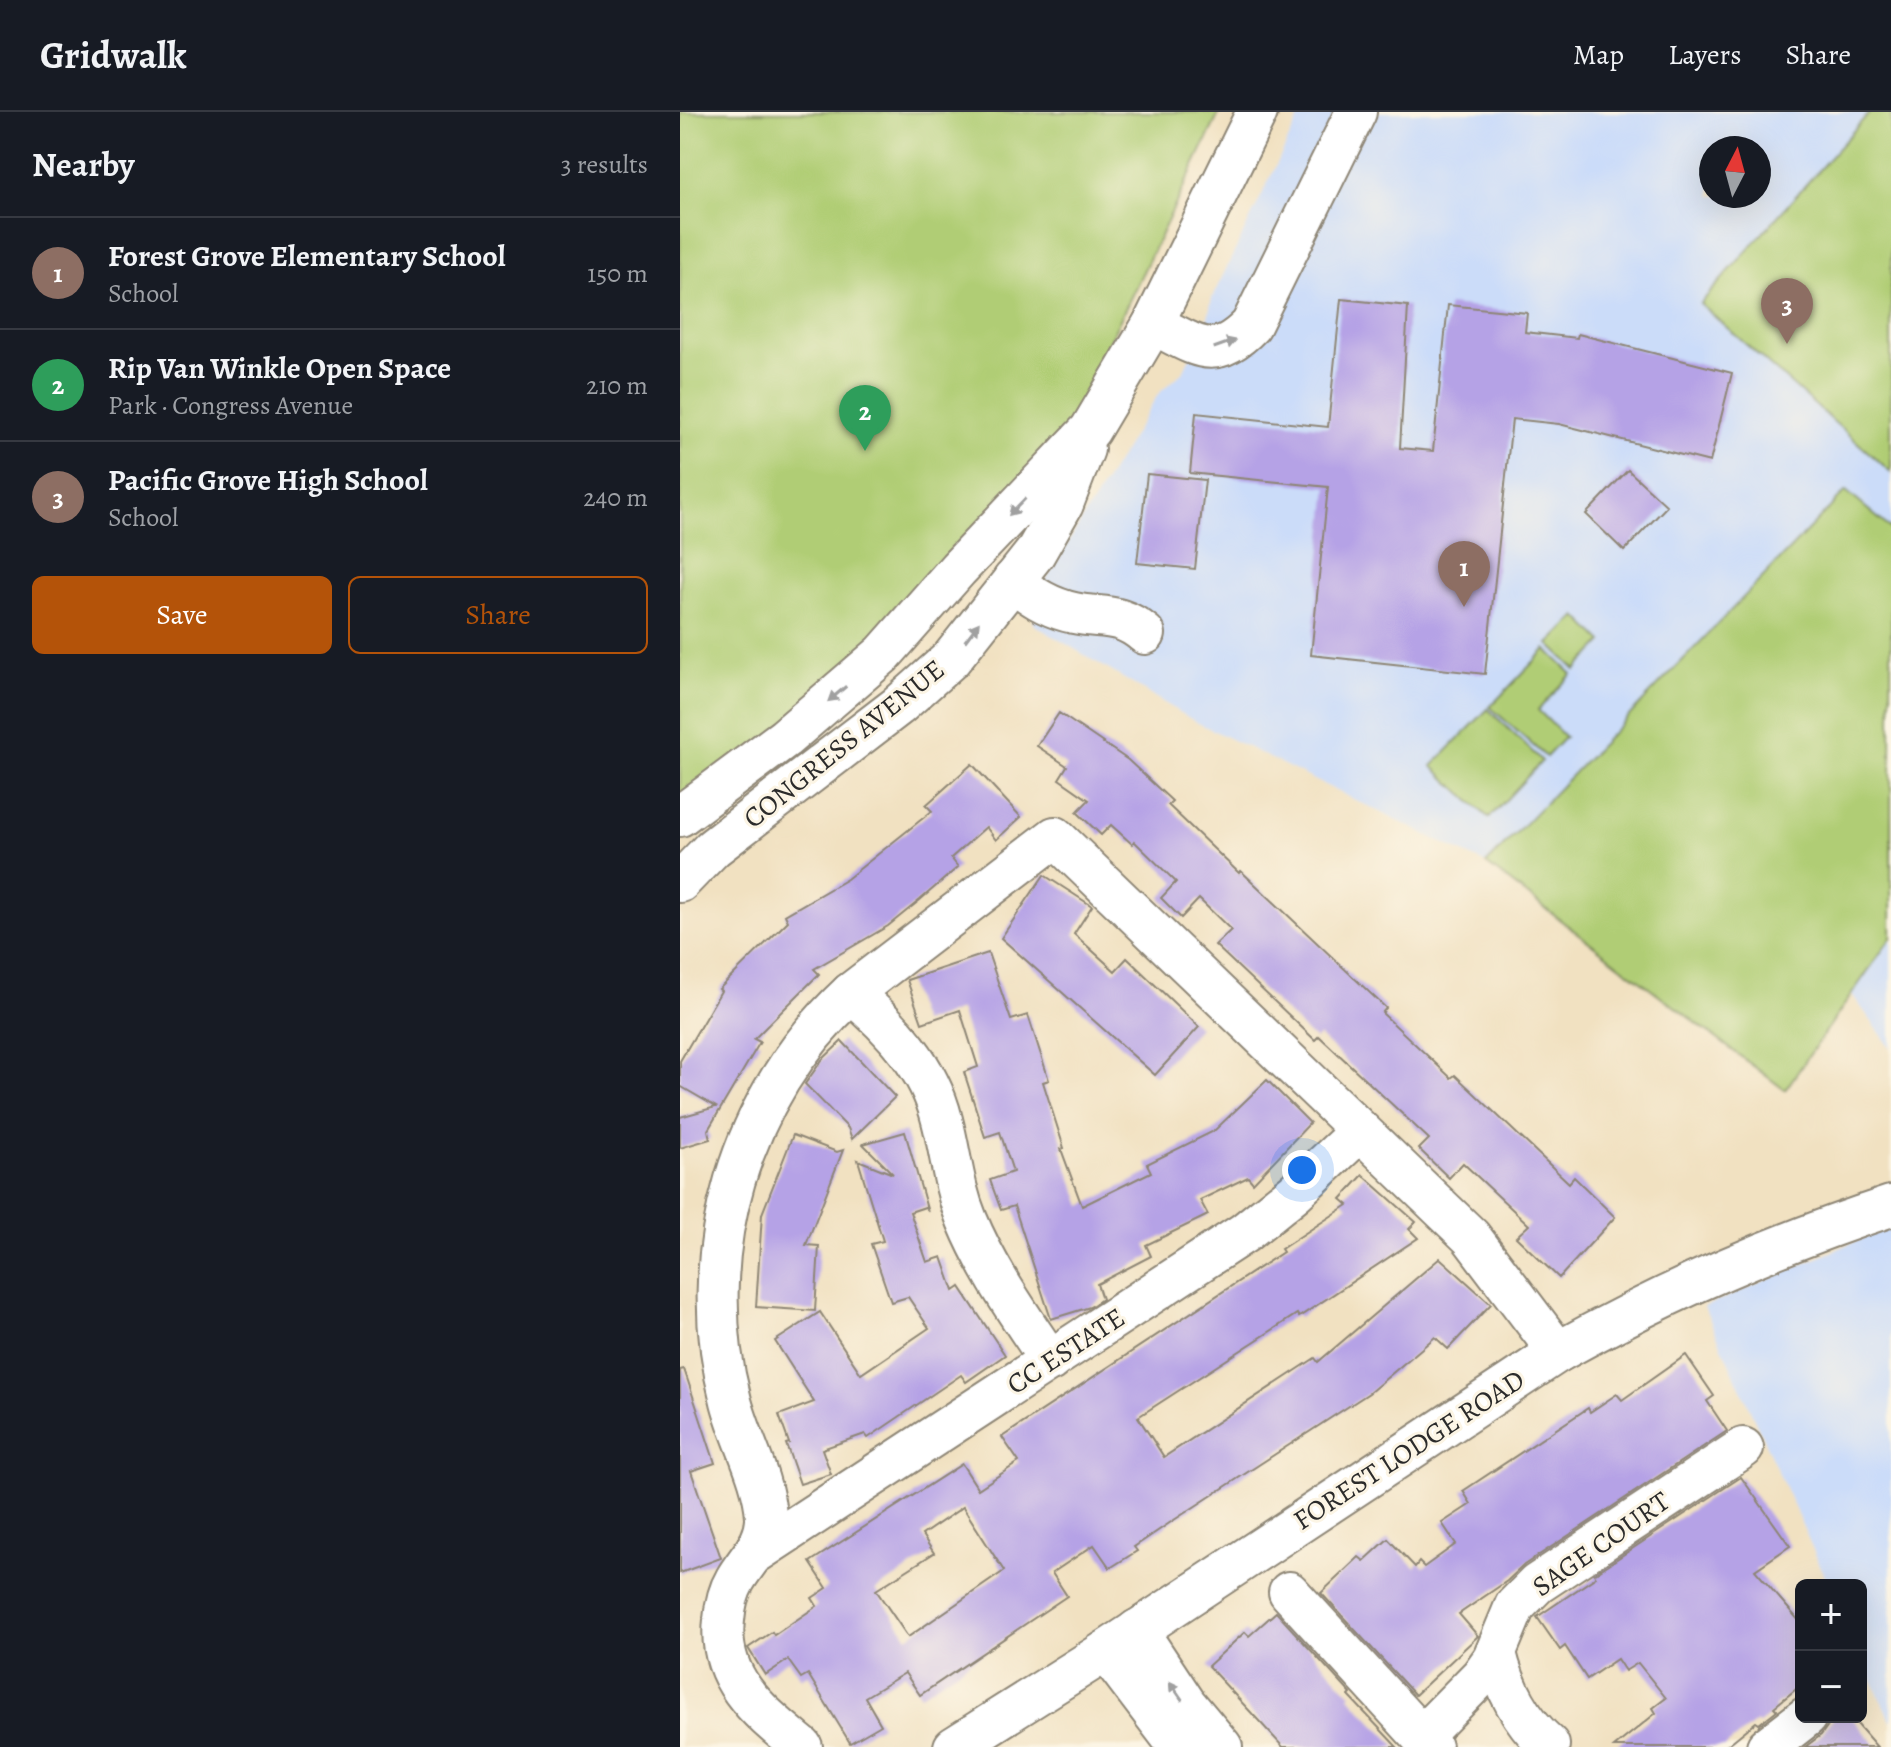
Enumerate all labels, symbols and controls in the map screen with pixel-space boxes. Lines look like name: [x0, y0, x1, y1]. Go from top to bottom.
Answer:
text: Gridwalk: [40, 29, 187, 81]
text: Map: [1573, 36, 1624, 74]
text: Layers: [1668, 36, 1741, 74]
text: Share: [1785, 36, 1851, 74]
north arrow: [1699, 136, 1771, 208]
text: Nearby: [32, 141, 135, 188]
text: 3 results: [561, 147, 648, 182]
text: Forest Grove Elementary School: [108, 236, 506, 276]
text: 1: [53, 256, 63, 291]
text: 150 m: [587, 256, 648, 291]
text: School: [108, 276, 178, 311]
pin: 3: [1761, 278, 1813, 344]
one-way arrow: [1213, 337, 1237, 349]
text: Rip Van Winkle Open Space: [108, 348, 451, 388]
text: 2: [52, 368, 64, 403]
text: 210 m: [586, 368, 648, 403]
pin: 2: [839, 385, 891, 451]
text: Park · Congress Avenue: [108, 388, 353, 423]
text: Pacific Grove High School: [108, 460, 428, 500]
text: 3: [52, 480, 64, 515]
text: 240 m: [583, 480, 648, 515]
one-way arrow: [1009, 498, 1027, 517]
text: School: [108, 500, 178, 535]
pin: 1: [1438, 541, 1490, 607]
button: Save: [32, 576, 332, 654]
button: Share: [348, 576, 648, 654]
one-way arrow: [963, 621, 979, 642]
street label: CONGRESS AVENUE: [735, 651, 953, 837]
one-way arrow: [827, 685, 847, 702]
your location: [1282, 1150, 1322, 1190]
street label: CC ESTATE: [1000, 1299, 1132, 1403]
street label: FOREST LODGE ROAD: [1286, 1361, 1532, 1539]
street label: SAGE COURT: [1525, 1483, 1677, 1605]
map controls: [1795, 1579, 1867, 1723]
button: +: [1795, 1579, 1867, 1651]
button: −: [1795, 1651, 1867, 1723]
one-way arrow: [1169, 1680, 1184, 1701]

